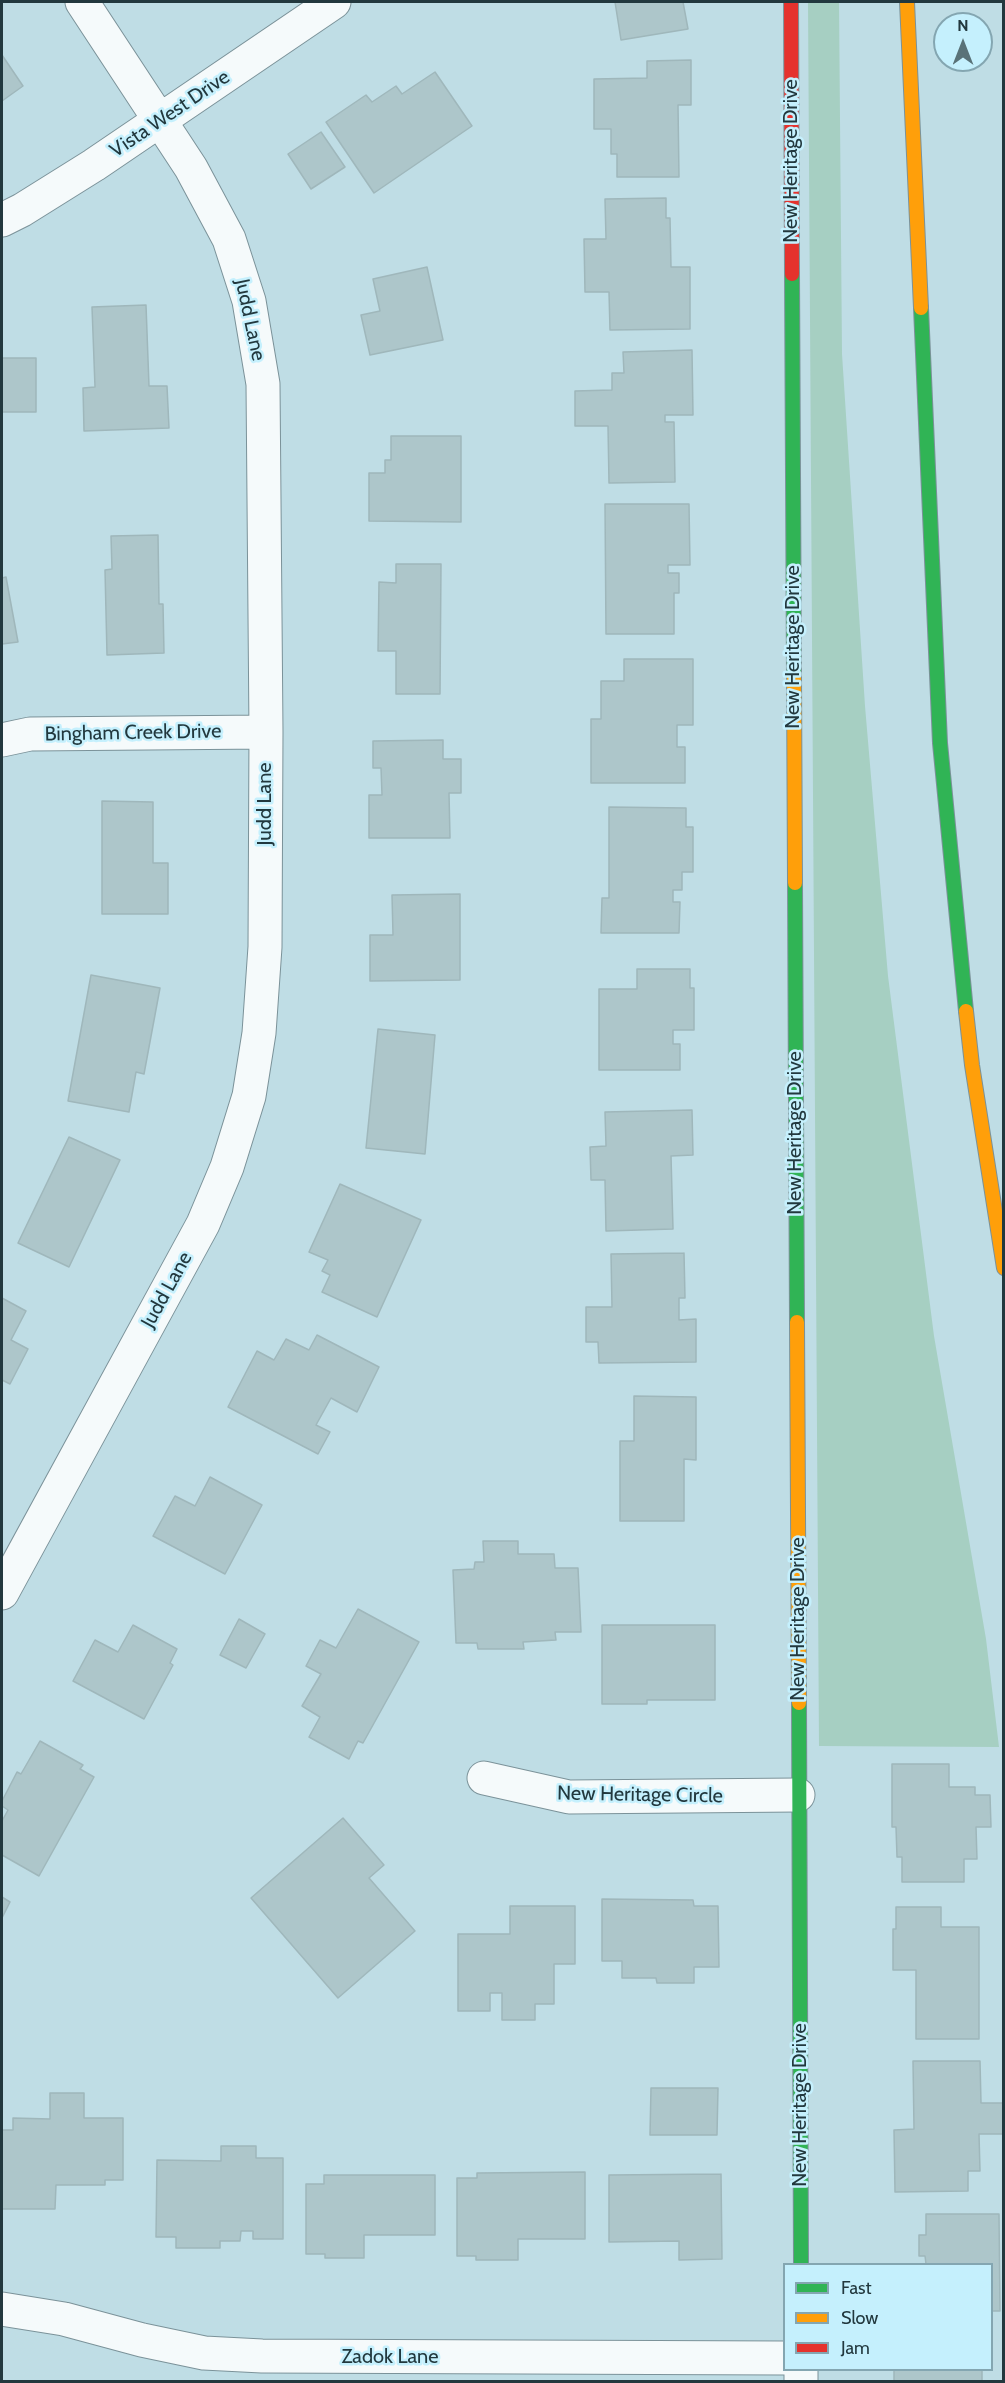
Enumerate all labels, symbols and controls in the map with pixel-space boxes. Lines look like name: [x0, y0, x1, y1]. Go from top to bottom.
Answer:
north arrow: [933, 12, 993, 72]
text: N: [957, 16, 969, 35]
street label: Vista West Drive: [106, 65, 234, 163]
street label: New Heritage Drive: [779, 79, 803, 243]
street label: Judd Lane: [230, 277, 270, 363]
street label: New Heritage Drive: [781, 565, 805, 729]
street label: Bingham Creek Drive: [44, 719, 222, 747]
street label: Judd Lane: [253, 762, 277, 846]
street label: New Heritage Drive: [783, 1051, 807, 1215]
street label: Judd Lane: [136, 1248, 198, 1332]
street label: New Heritage Drive: [786, 1537, 810, 1701]
street label: New Heritage Circle: [557, 1782, 723, 1808]
street label: New Heritage Drive: [788, 2023, 812, 2187]
legend: [783, 2263, 993, 2371]
text: Fast: [841, 2277, 872, 2299]
text: Slow: [841, 2307, 878, 2329]
text: Jam: [841, 2337, 870, 2359]
street label: Zadok Lane: [342, 2345, 438, 2369]

